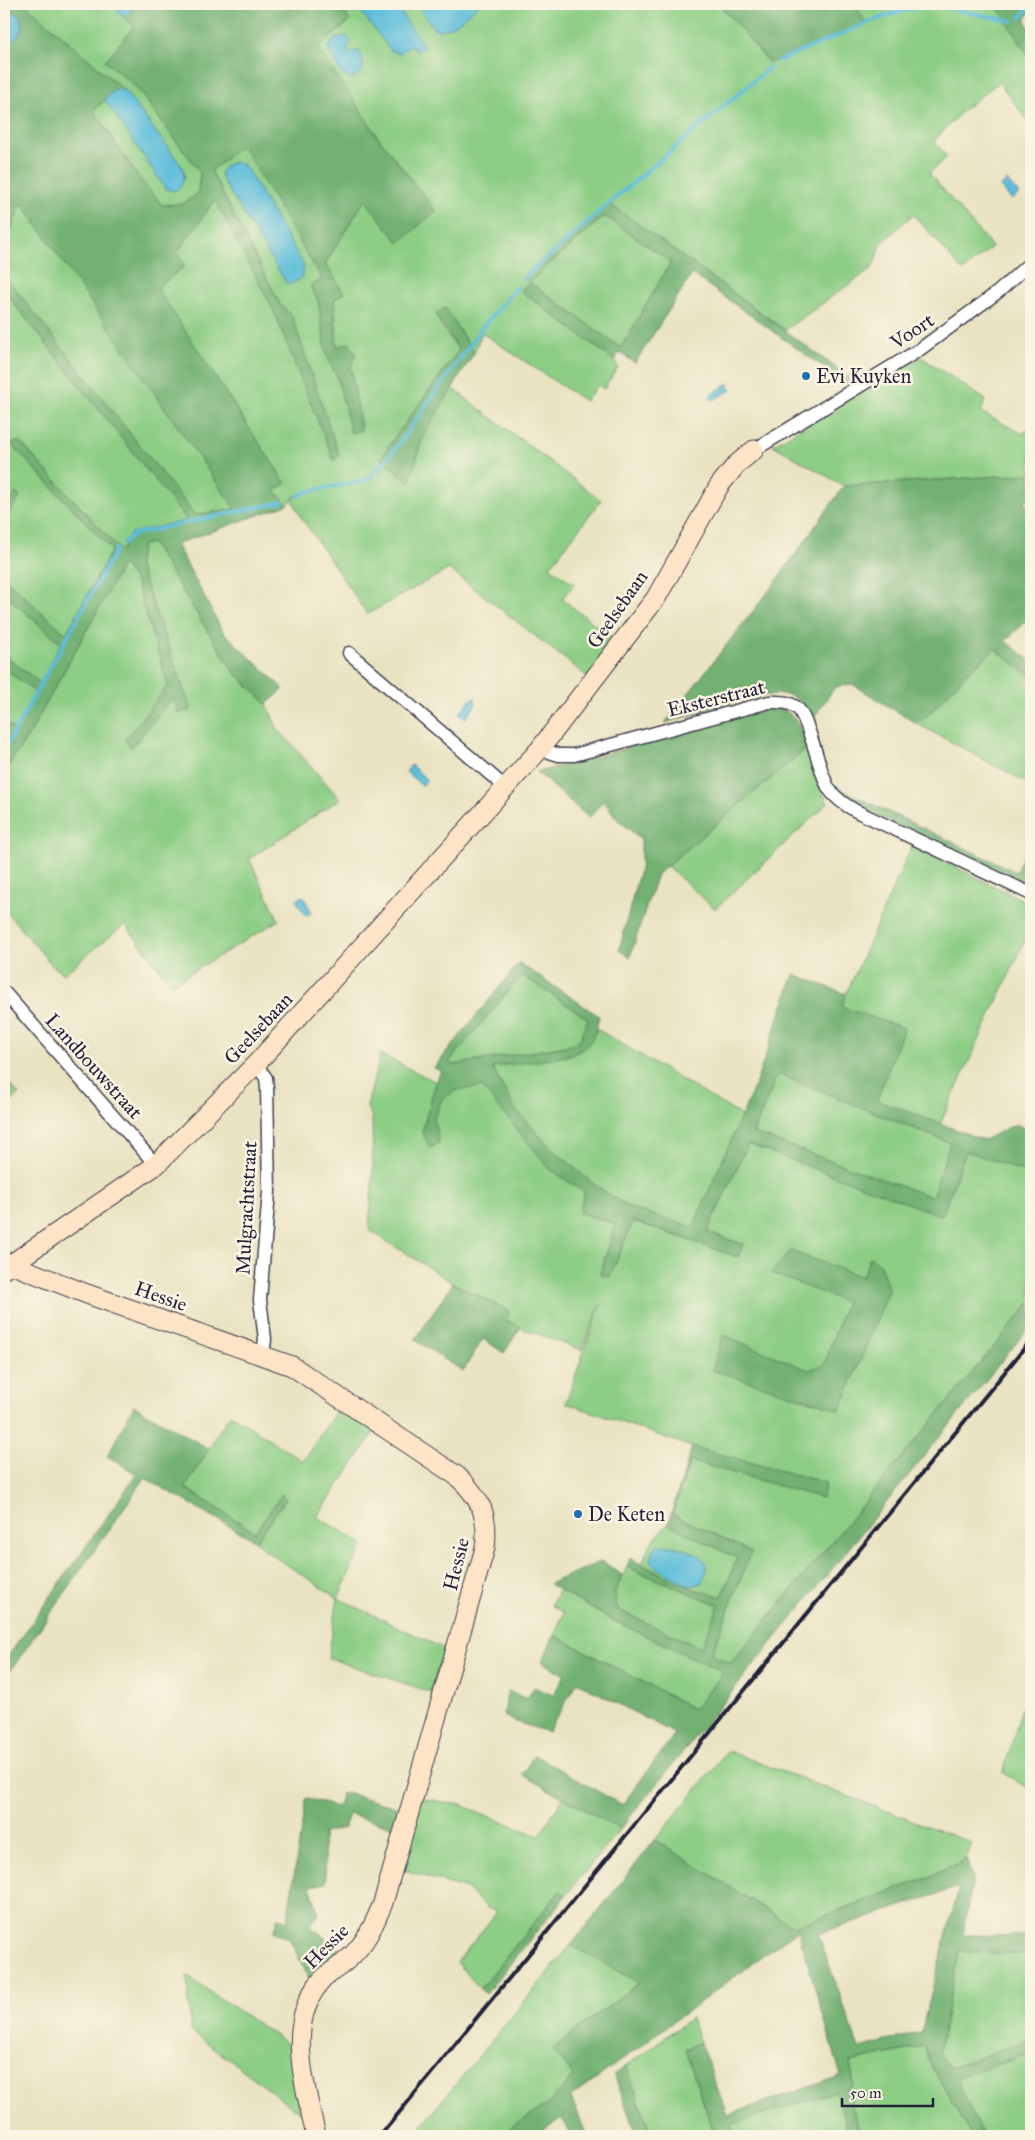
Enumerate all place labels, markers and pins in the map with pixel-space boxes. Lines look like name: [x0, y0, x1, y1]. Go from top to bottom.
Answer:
place label: Evi Kuyken: [816, 364, 911, 388]
marker: Evi Kuyken: [800, 370, 812, 382]
place label: De Keten: [588, 1502, 665, 1526]
marker: De Keten: [572, 1508, 584, 1520]

